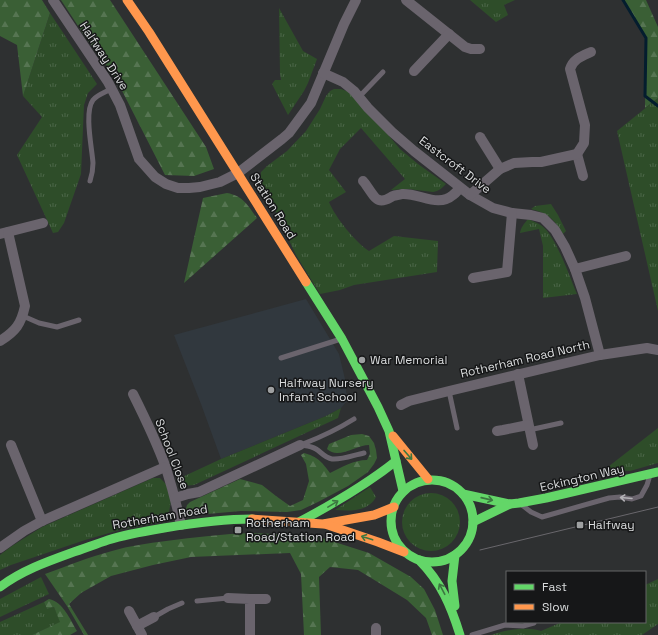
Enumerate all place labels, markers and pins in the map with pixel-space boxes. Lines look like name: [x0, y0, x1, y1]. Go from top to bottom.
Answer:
place label: War Memorial: [370, 352, 447, 368]
marker: War Memorial: [357, 355, 367, 365]
place label: Halfway Nursery Infant School: [279, 375, 374, 405]
marker: Halfway Nursery Infant School: [266, 385, 276, 395]
place label: Rotherham Road/Station Road: [246, 515, 355, 545]
place label: Halfway: [588, 517, 635, 533]
marker: Halfway: [575, 520, 585, 530]
marker: Rotherham Road/Station Road: [233, 525, 243, 535]

